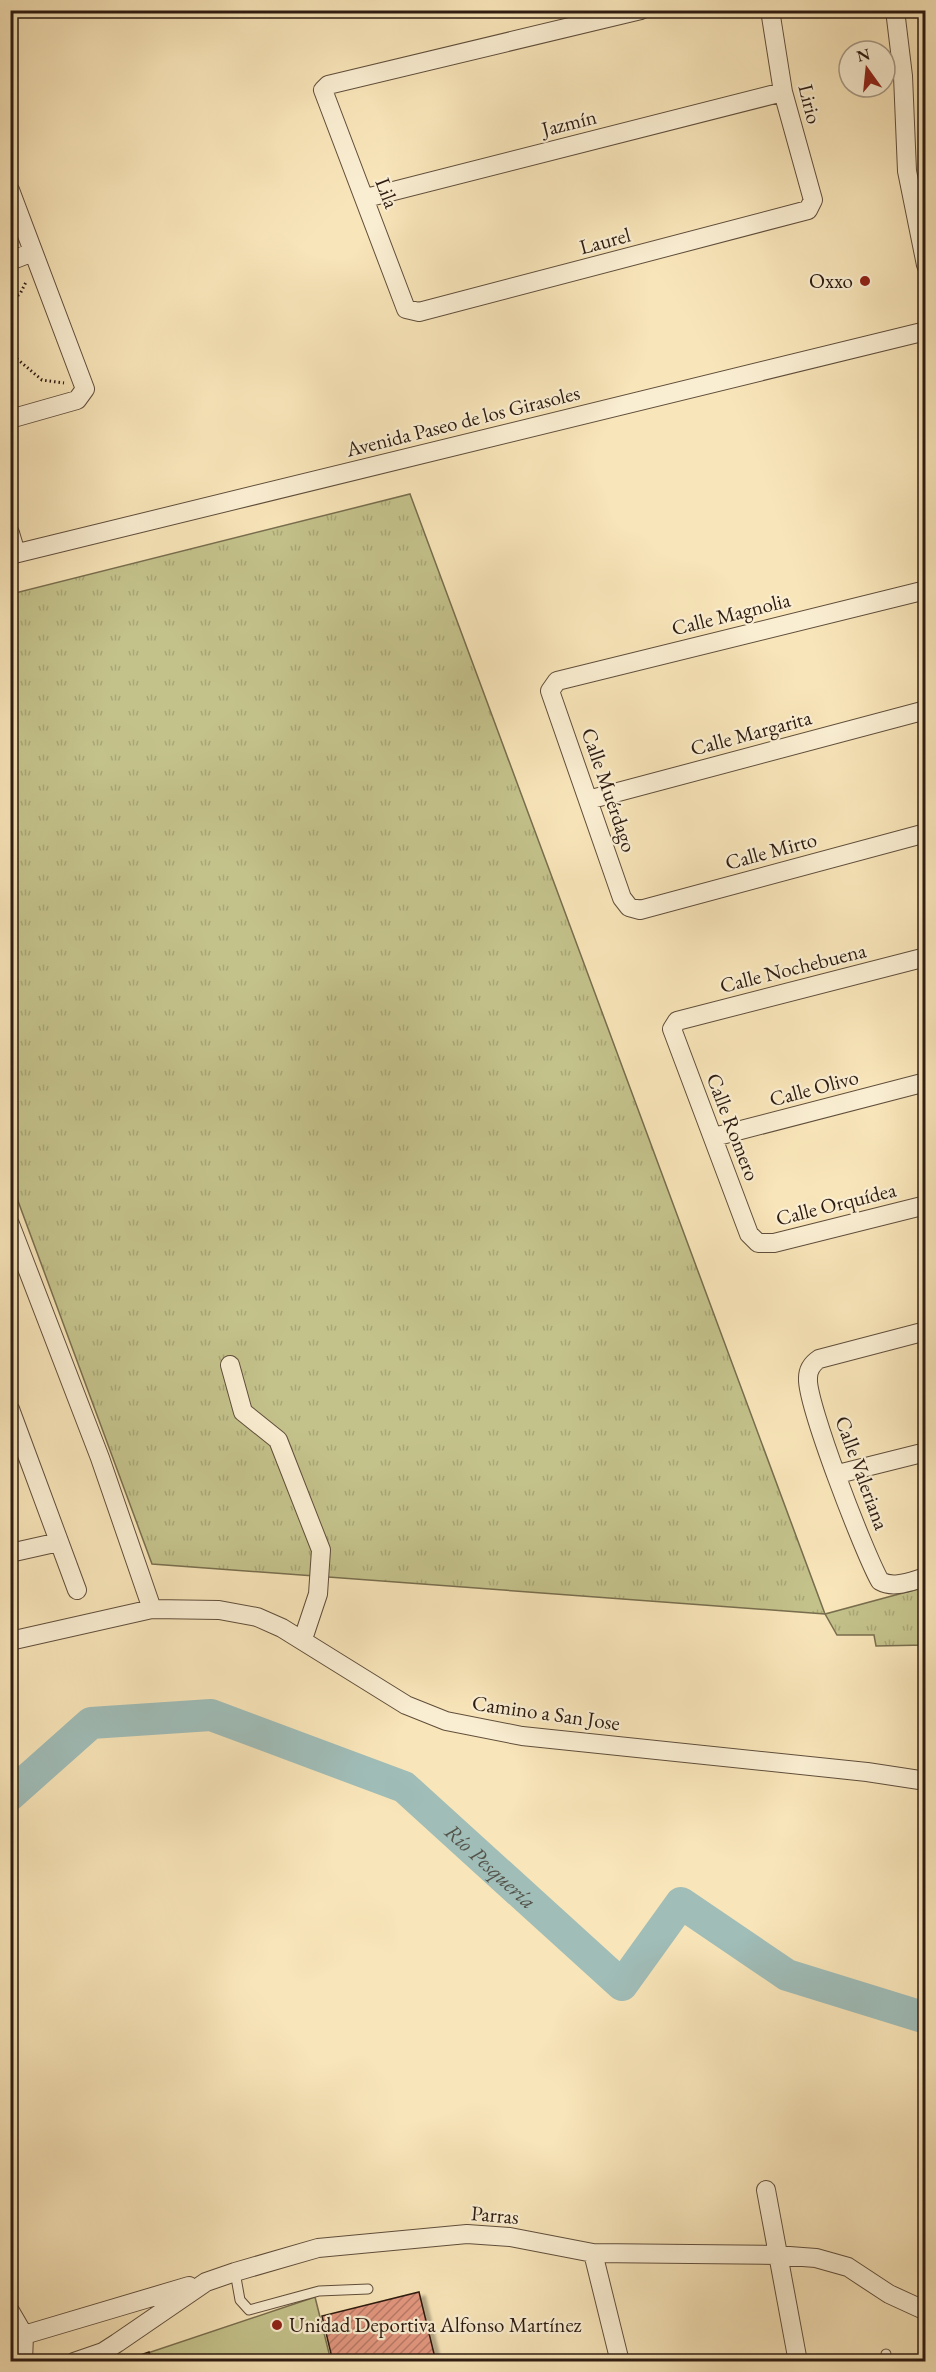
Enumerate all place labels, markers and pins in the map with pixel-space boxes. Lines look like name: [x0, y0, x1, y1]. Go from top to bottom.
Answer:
place label: Oxxo: [809, 267, 853, 294]
marker: Oxxo: [858, 274, 872, 288]
place label: Unidad Deportiva Alfonso Martínez: [289, 2311, 582, 2338]
marker: Unidad Deportiva Alfonso Martínez: [270, 2318, 284, 2332]

